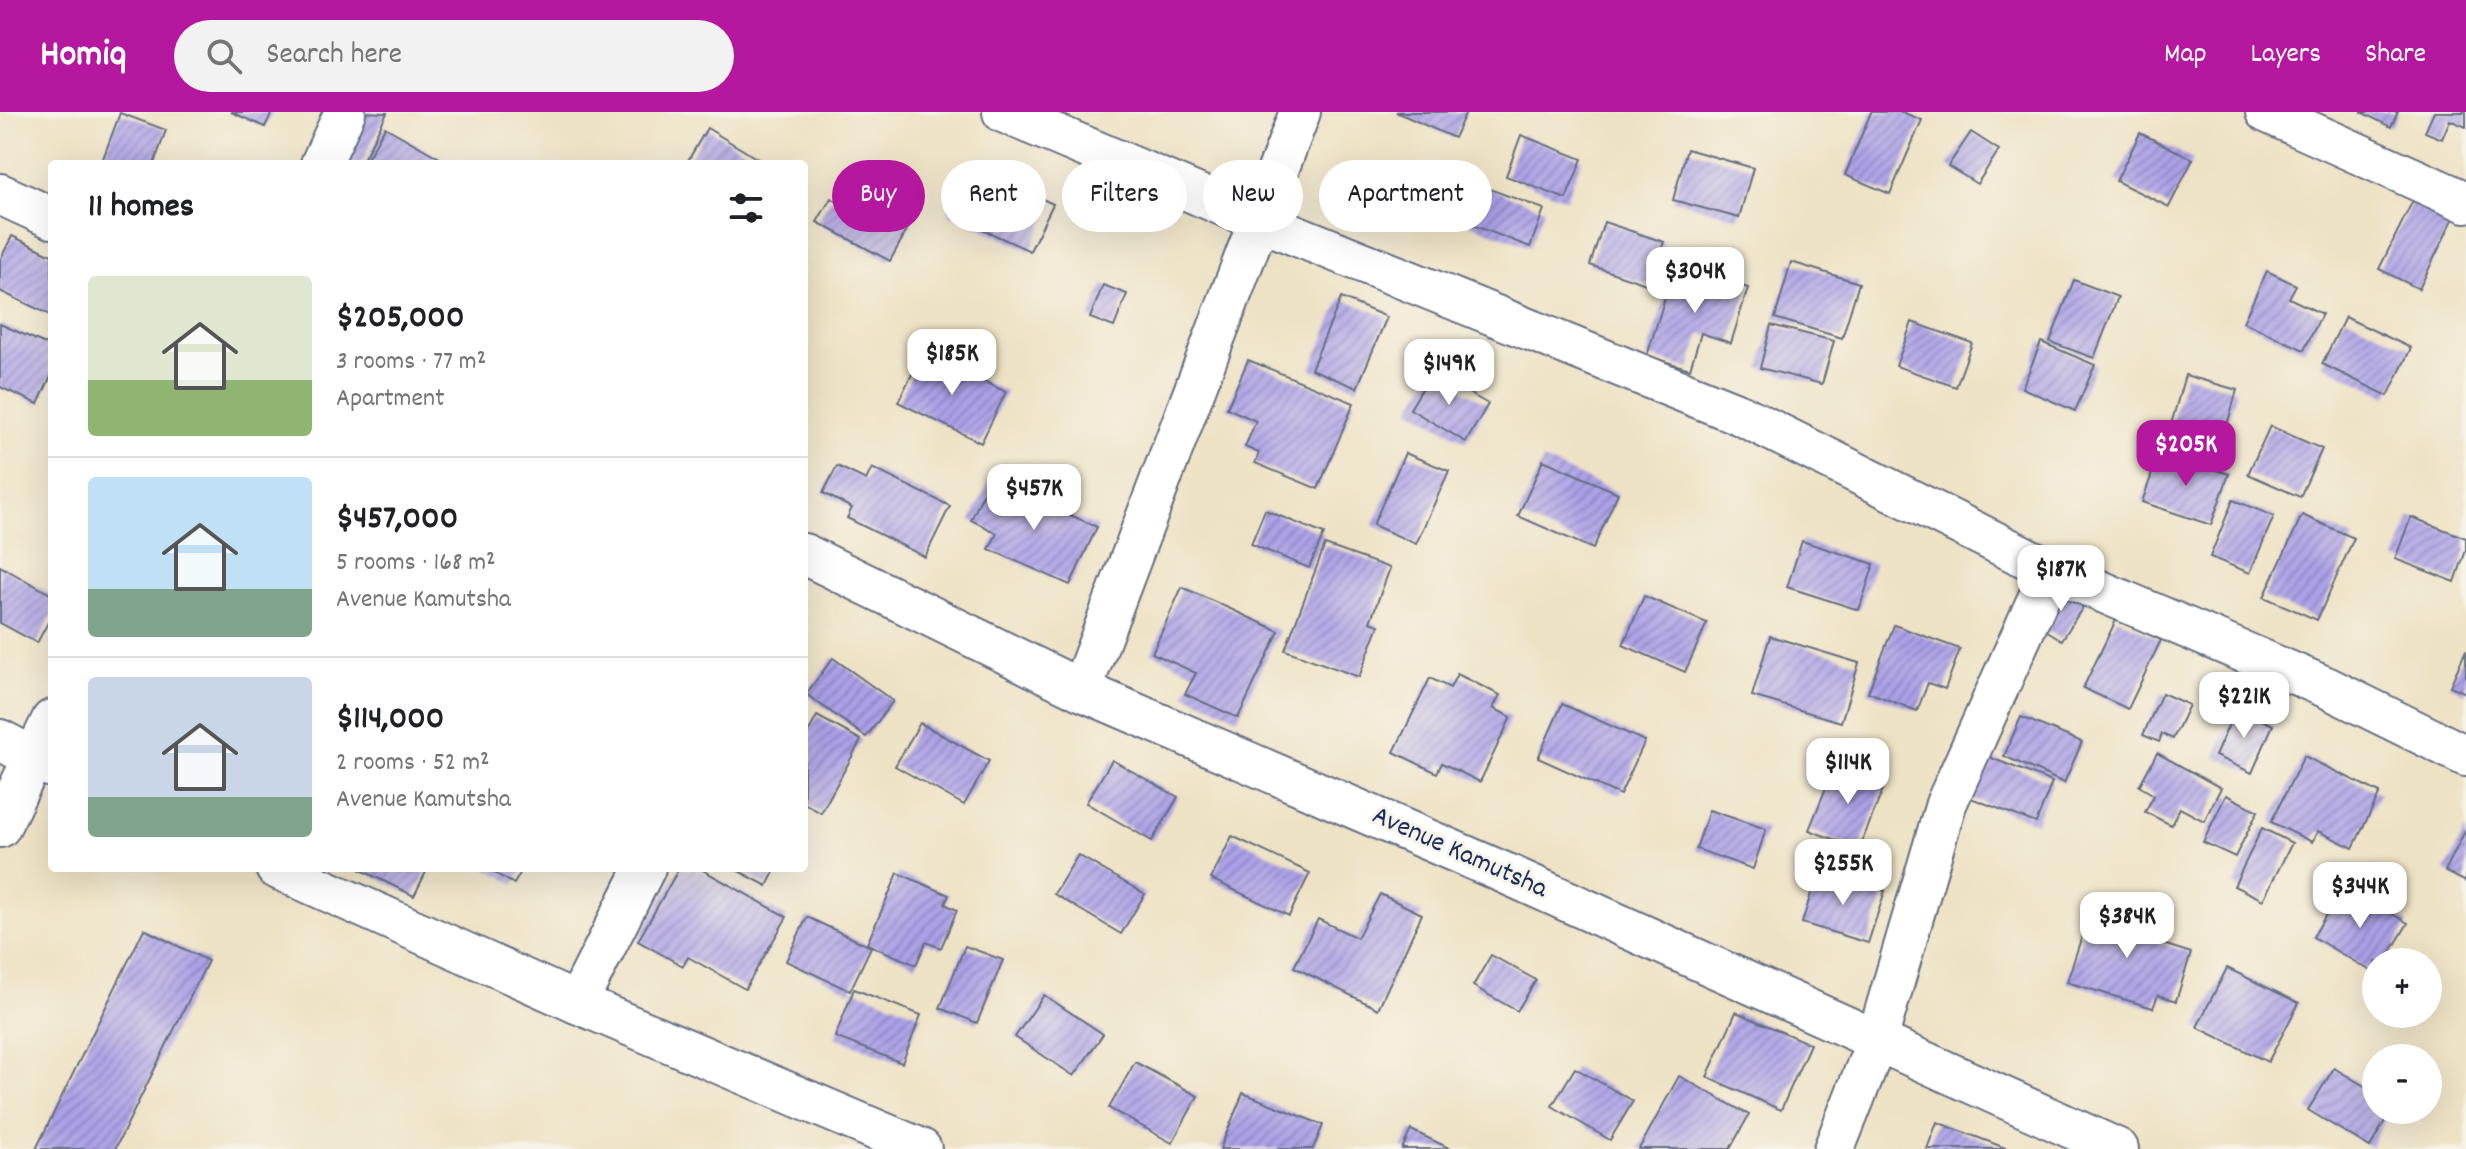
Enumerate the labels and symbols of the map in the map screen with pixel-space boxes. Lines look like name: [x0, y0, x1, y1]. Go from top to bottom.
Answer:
pin: $304K: [1639, 247, 1751, 315]
pin: $185K: [896, 329, 1008, 397]
pin: $149K: [1393, 339, 1505, 407]
pin: $205K: [2130, 420, 2242, 488]
pin: $457K: [978, 464, 1090, 532]
pin: $187K: [2005, 545, 2117, 613]
pin: $221K: [2188, 672, 2300, 740]
pin: $114K: [1792, 738, 1904, 806]
street label: Avenue Kamutsha: [1365, 797, 1554, 911]
pin: $255K: [1787, 839, 1899, 907]
pin: $344K: [2304, 862, 2416, 930]
pin: $384K: [2071, 892, 2183, 960]

